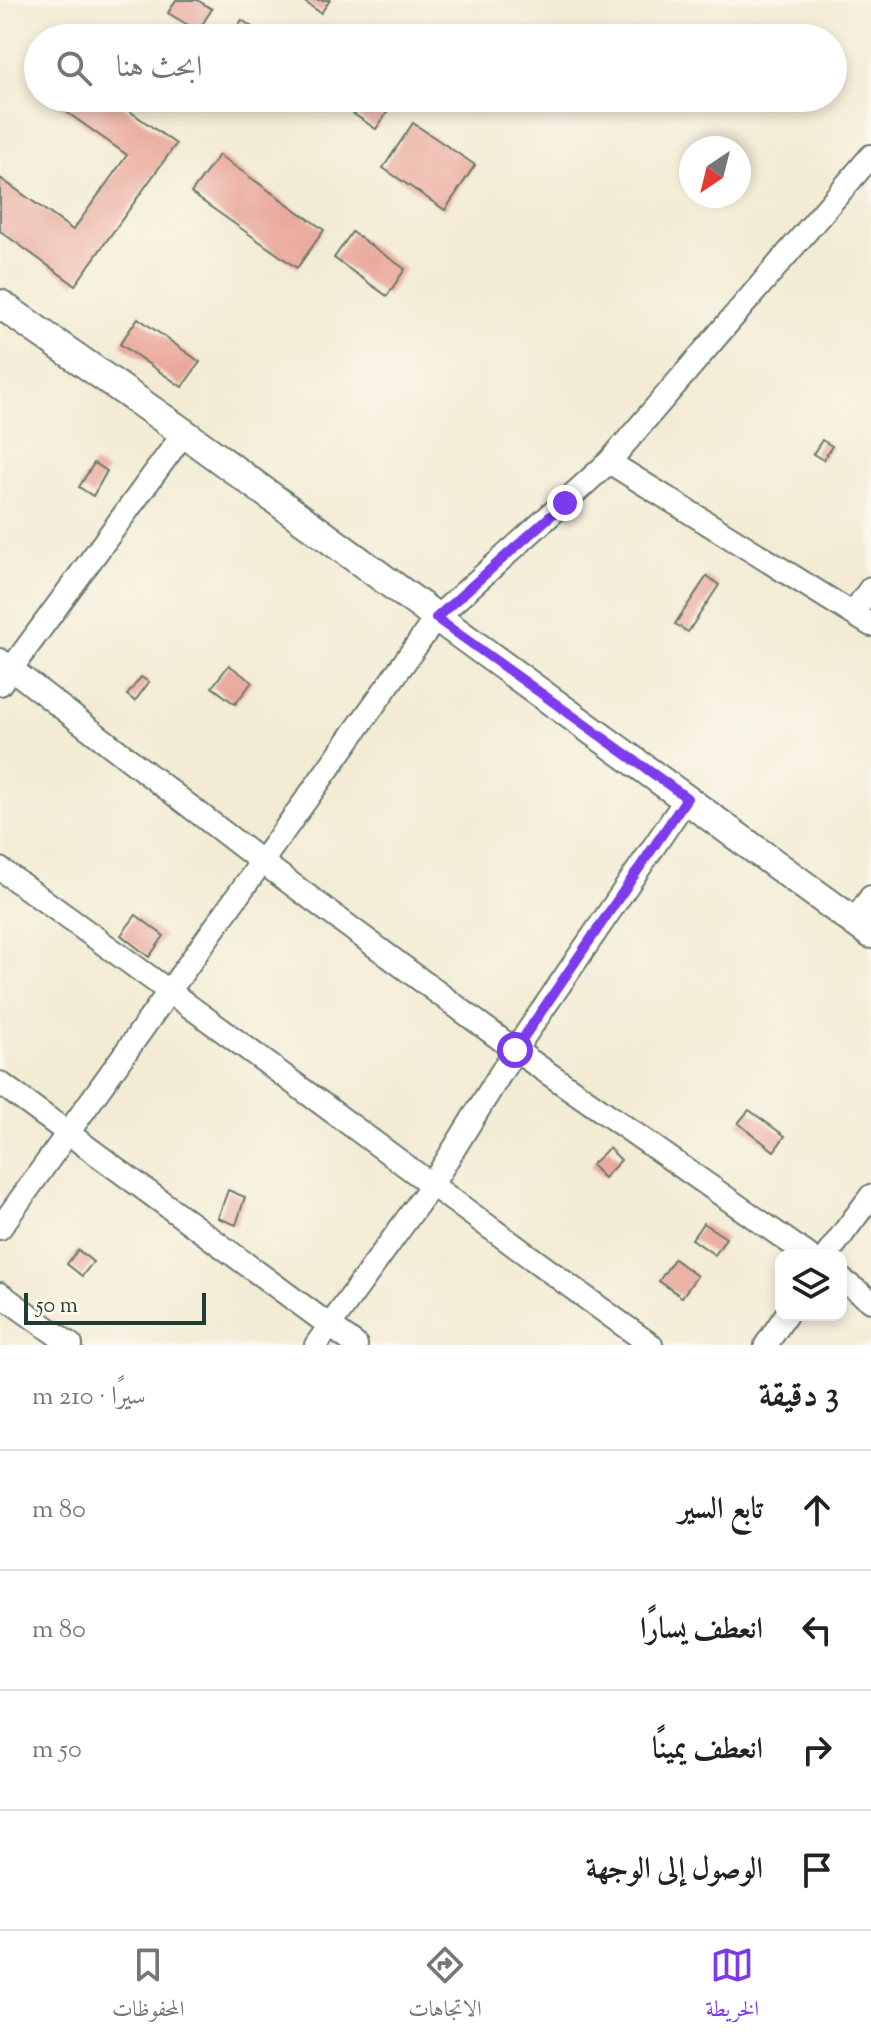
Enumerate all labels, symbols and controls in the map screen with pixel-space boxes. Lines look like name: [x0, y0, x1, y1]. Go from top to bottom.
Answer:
search box: [24, 24, 847, 112]
icon: search: [52, 46, 96, 90]
text: ابحث هنا: [116, 47, 202, 90]
north arrow: [679, 136, 751, 208]
route end: [547, 485, 583, 521]
route start: [497, 1032, 533, 1068]
map controls: [775, 1249, 847, 1321]
button: layers: [775, 1249, 847, 1321]
scale bar: [24, 1289, 206, 1325]
text: 50 m: [36, 1291, 78, 1323]
text: 3 دقيقة: [759, 1372, 839, 1421]
text: سيرًا · 210 m: [32, 1379, 146, 1416]
icon: ahead: [795, 1488, 839, 1532]
text: تابع السير: [678, 1489, 763, 1532]
text: 80 m: [32, 1492, 86, 1529]
icon: left: [795, 1608, 839, 1652]
text: انعطف يسارًا: [640, 1609, 763, 1652]
text: 80 m: [32, 1612, 86, 1649]
icon: right: [795, 1728, 839, 1772]
text: انعطف يمينًا: [652, 1729, 763, 1772]
text: 50 m: [32, 1732, 82, 1769]
icon: arrive: [795, 1848, 839, 1892]
text: الوصول إلى الوجهة: [586, 1849, 763, 1892]
tab: المحفوظات: [112, 1943, 184, 2030]
tab: الاتجاهات: [408, 1943, 482, 2030]
tab: الخريطة: [706, 1943, 759, 2030]

